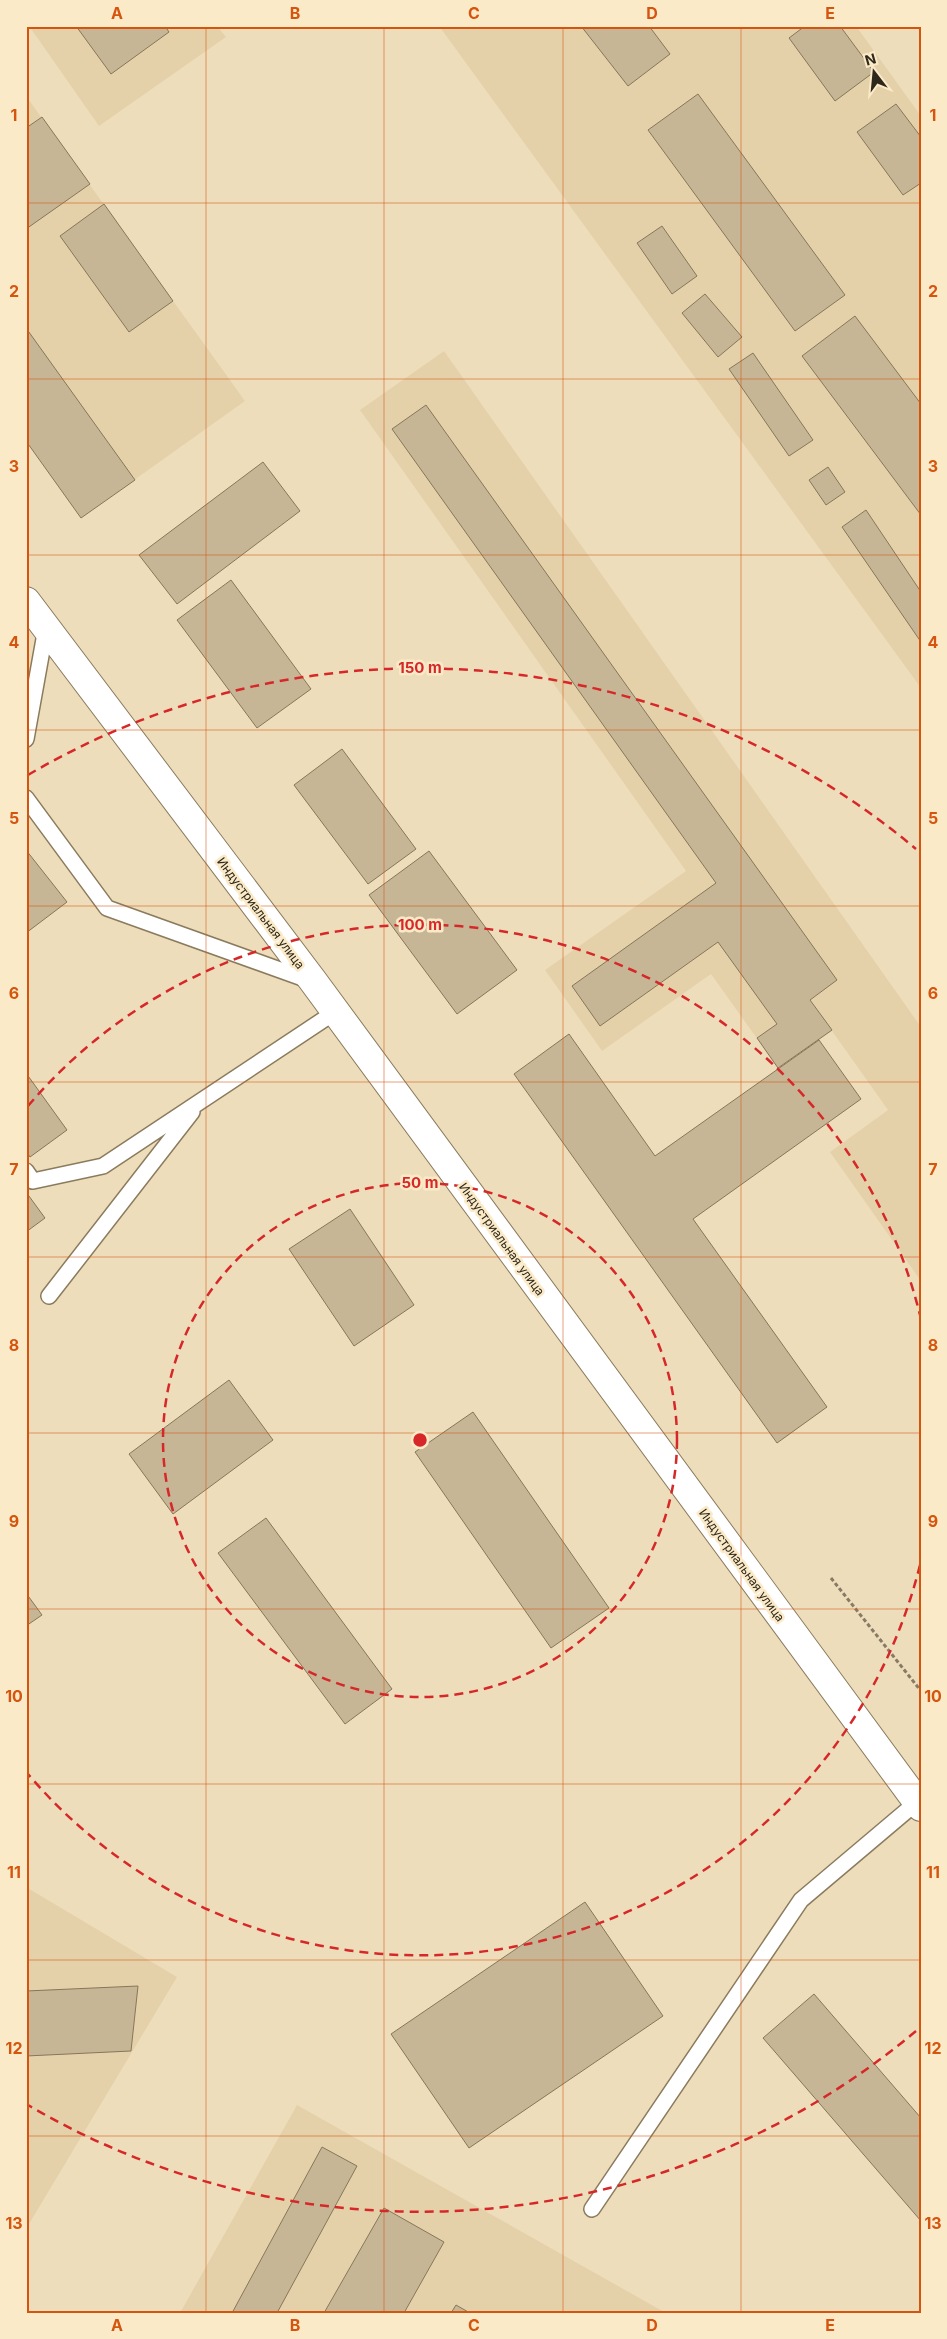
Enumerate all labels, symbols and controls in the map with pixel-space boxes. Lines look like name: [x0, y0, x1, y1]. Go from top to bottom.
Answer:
text: A: [111, 3, 123, 23]
text: B: [290, 3, 300, 23]
text: C: [468, 3, 480, 23]
text: D: [646, 3, 658, 23]
text: E: [825, 3, 835, 23]
north arrow: [850, 48, 900, 98]
text: N: [863, 49, 878, 69]
text: 1: [11, 105, 17, 125]
text: 1: [930, 105, 936, 125]
text: 2: [9, 281, 19, 301]
text: 2: [928, 281, 938, 301]
text: 3: [9, 456, 19, 476]
text: 3: [928, 456, 938, 476]
text: 4: [9, 632, 20, 652]
text: 4: [928, 632, 939, 652]
text: 150 m: [398, 658, 442, 677]
text: 5: [9, 808, 19, 828]
text: 5: [928, 808, 938, 828]
street label: Индустриальная улица: [214, 854, 308, 972]
text: 100 m: [398, 915, 442, 934]
text: 6: [9, 983, 19, 1003]
text: 6: [928, 983, 938, 1003]
text: 7: [9, 1159, 19, 1179]
text: 7: [928, 1159, 938, 1179]
text: 50 m: [402, 1173, 438, 1192]
street label: Индустриальная улица: [456, 1180, 548, 1298]
text: 8: [9, 1335, 19, 1355]
text: 8: [928, 1335, 938, 1355]
centre of rings: [411, 1431, 429, 1449]
street label: Индустриальная улица: [696, 1506, 788, 1624]
text: 9: [9, 1511, 19, 1531]
text: 9: [928, 1511, 938, 1531]
text: 10: [5, 1686, 23, 1706]
text: 10: [924, 1686, 942, 1706]
text: 11: [7, 1862, 21, 1882]
text: 11: [926, 1862, 940, 1882]
text: 12: [6, 2038, 22, 2058]
text: 12: [925, 2038, 941, 2058]
text: 13: [5, 2213, 23, 2233]
text: 13: [924, 2213, 942, 2233]
text: A: [111, 2315, 123, 2335]
text: B: [290, 2315, 300, 2335]
text: C: [468, 2315, 480, 2335]
text: D: [646, 2315, 658, 2335]
text: E: [825, 2315, 835, 2335]

